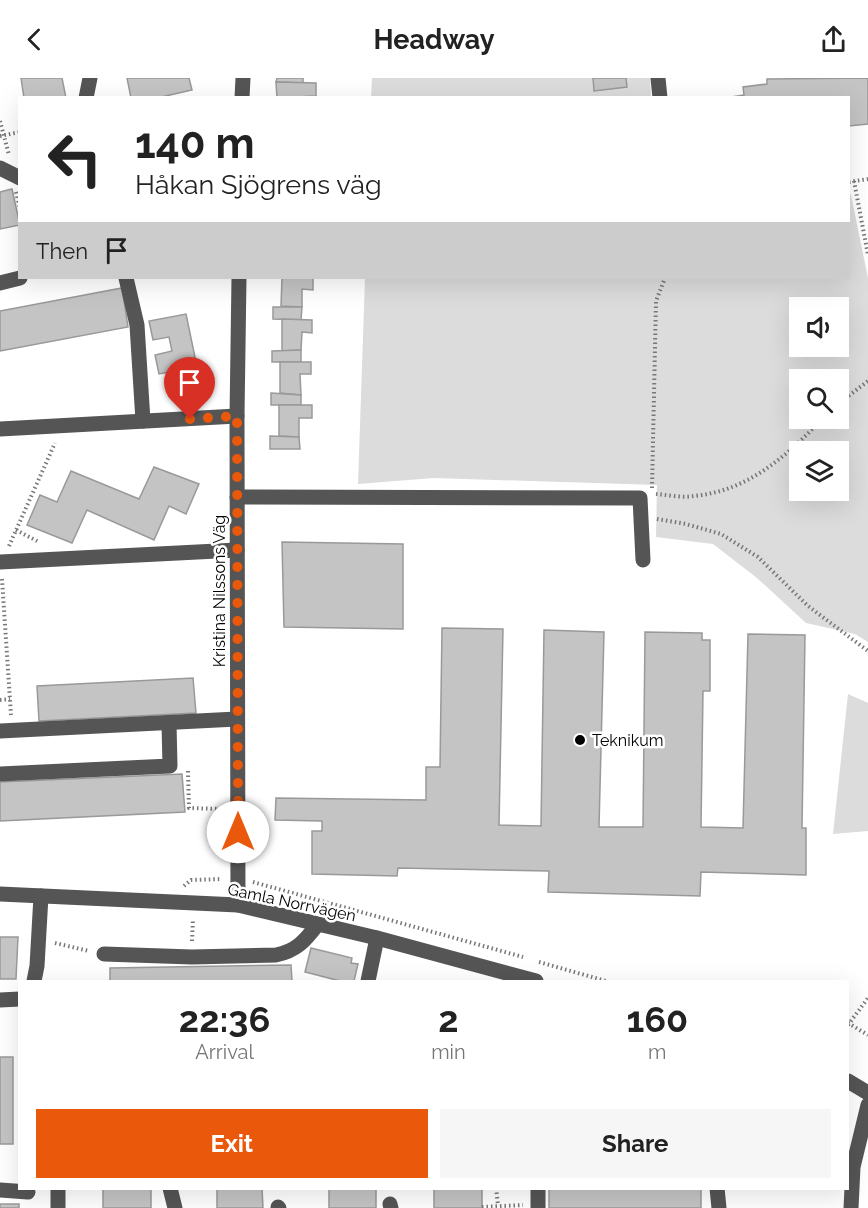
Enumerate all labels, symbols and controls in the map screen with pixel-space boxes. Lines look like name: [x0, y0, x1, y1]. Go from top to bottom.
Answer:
icon: back: [18, 23, 51, 56]
icon: share: [817, 23, 850, 56]
text: Headway: [374, 24, 495, 55]
text: 140 m: [135, 119, 255, 168]
icon: left: [36, 120, 114, 198]
text: Håkan Sjögrens väg: [135, 169, 382, 200]
icon: arrive: [100, 234, 133, 267]
text: Then: [36, 238, 88, 264]
map controls: [789, 297, 849, 501]
button: sound: [789, 297, 849, 357]
pin: [164, 357, 215, 419]
icon: arrive: [173, 366, 206, 399]
button: search: [789, 369, 849, 429]
button: layers: [789, 441, 849, 501]
street label: Kristina Nilssons Väg: [210, 515, 229, 667]
place label: Teknikum: [592, 731, 663, 750]
marker: Teknikum: [573, 733, 587, 747]
position arrow: [206, 800, 270, 864]
street label: Gamla Norrvägen: [226, 880, 358, 925]
text: 22:36: [179, 998, 270, 1040]
text: 2: [438, 998, 459, 1040]
text: 160: [626, 998, 688, 1040]
text: Arrival: [195, 1040, 254, 1064]
text: min: [431, 1040, 466, 1064]
text: m: [648, 1040, 666, 1064]
button: Exit: [36, 1109, 428, 1178]
button: Share: [440, 1109, 831, 1178]

